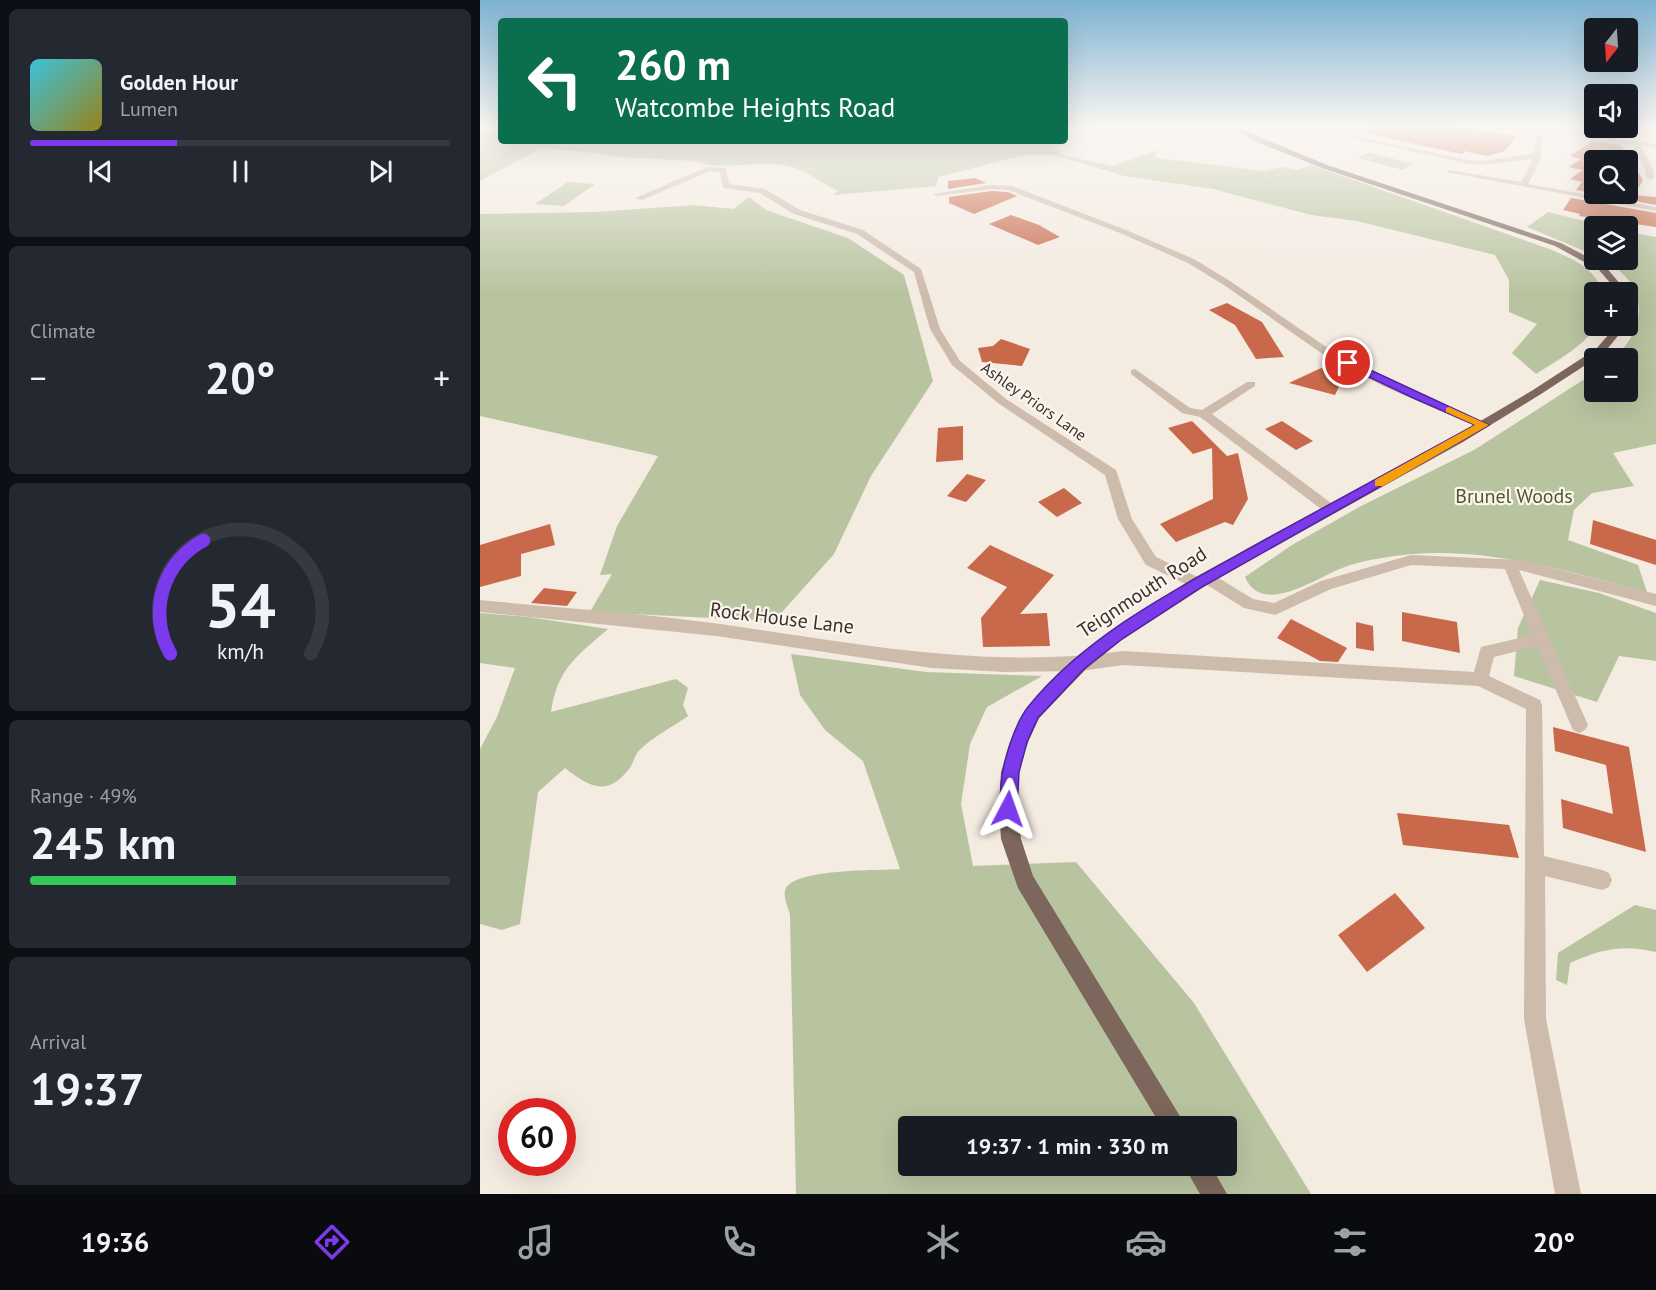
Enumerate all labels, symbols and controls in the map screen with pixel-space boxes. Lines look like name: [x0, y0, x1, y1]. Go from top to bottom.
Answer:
north arrow: [1584, 18, 1638, 72]
map controls: [1584, 18, 1638, 402]
text: 260 m: [615, 37, 731, 92]
icon: left: [516, 42, 594, 120]
text: Golden Hour: [120, 68, 238, 96]
button: sound: [1584, 84, 1638, 138]
text: Watcombe Heights Road: [615, 90, 895, 124]
text: Lumen: [120, 96, 178, 122]
button: search: [1584, 150, 1638, 204]
icon: previous: [84, 155, 117, 188]
icon: pause: [224, 155, 257, 188]
icon: next: [364, 155, 397, 188]
button: layers: [1584, 216, 1638, 270]
button: +: [1584, 282, 1638, 336]
text: Climate: [30, 318, 96, 344]
pin: [1322, 337, 1373, 388]
icon: arrive: [1331, 346, 1364, 379]
text: 20°: [205, 348, 275, 406]
button: −: [1584, 348, 1638, 402]
text: −: [30, 356, 47, 399]
text: +: [433, 356, 450, 399]
street label: Ashley Priors Lane: [977, 357, 1091, 445]
park label: Brunel Woods: [1455, 483, 1573, 509]
street label: Teignmouth Road: [1072, 541, 1212, 643]
text: 54: [205, 564, 275, 645]
street label: Rock House Lane: [709, 596, 855, 640]
text: km/h: [216, 637, 263, 665]
position arrow: [976, 777, 1040, 841]
text: Range · 49%: [30, 783, 137, 809]
text: 245 km: [30, 813, 176, 871]
text: Arrival: [30, 1029, 86, 1055]
text: 19:37: [30, 1059, 144, 1117]
speed limit sign: 60: [498, 1098, 576, 1176]
text: 19:37 · 1 min · 330 m: [966, 1132, 1169, 1160]
icon: directions: [311, 1221, 353, 1263]
icon: music: [515, 1221, 557, 1263]
icon: phone: [718, 1221, 760, 1263]
icon: climate: [922, 1221, 964, 1263]
icon: car: [1125, 1221, 1167, 1263]
icon: filters: [1329, 1221, 1371, 1263]
text: 19:36: [81, 1225, 149, 1259]
text: 20°: [1533, 1225, 1575, 1259]

